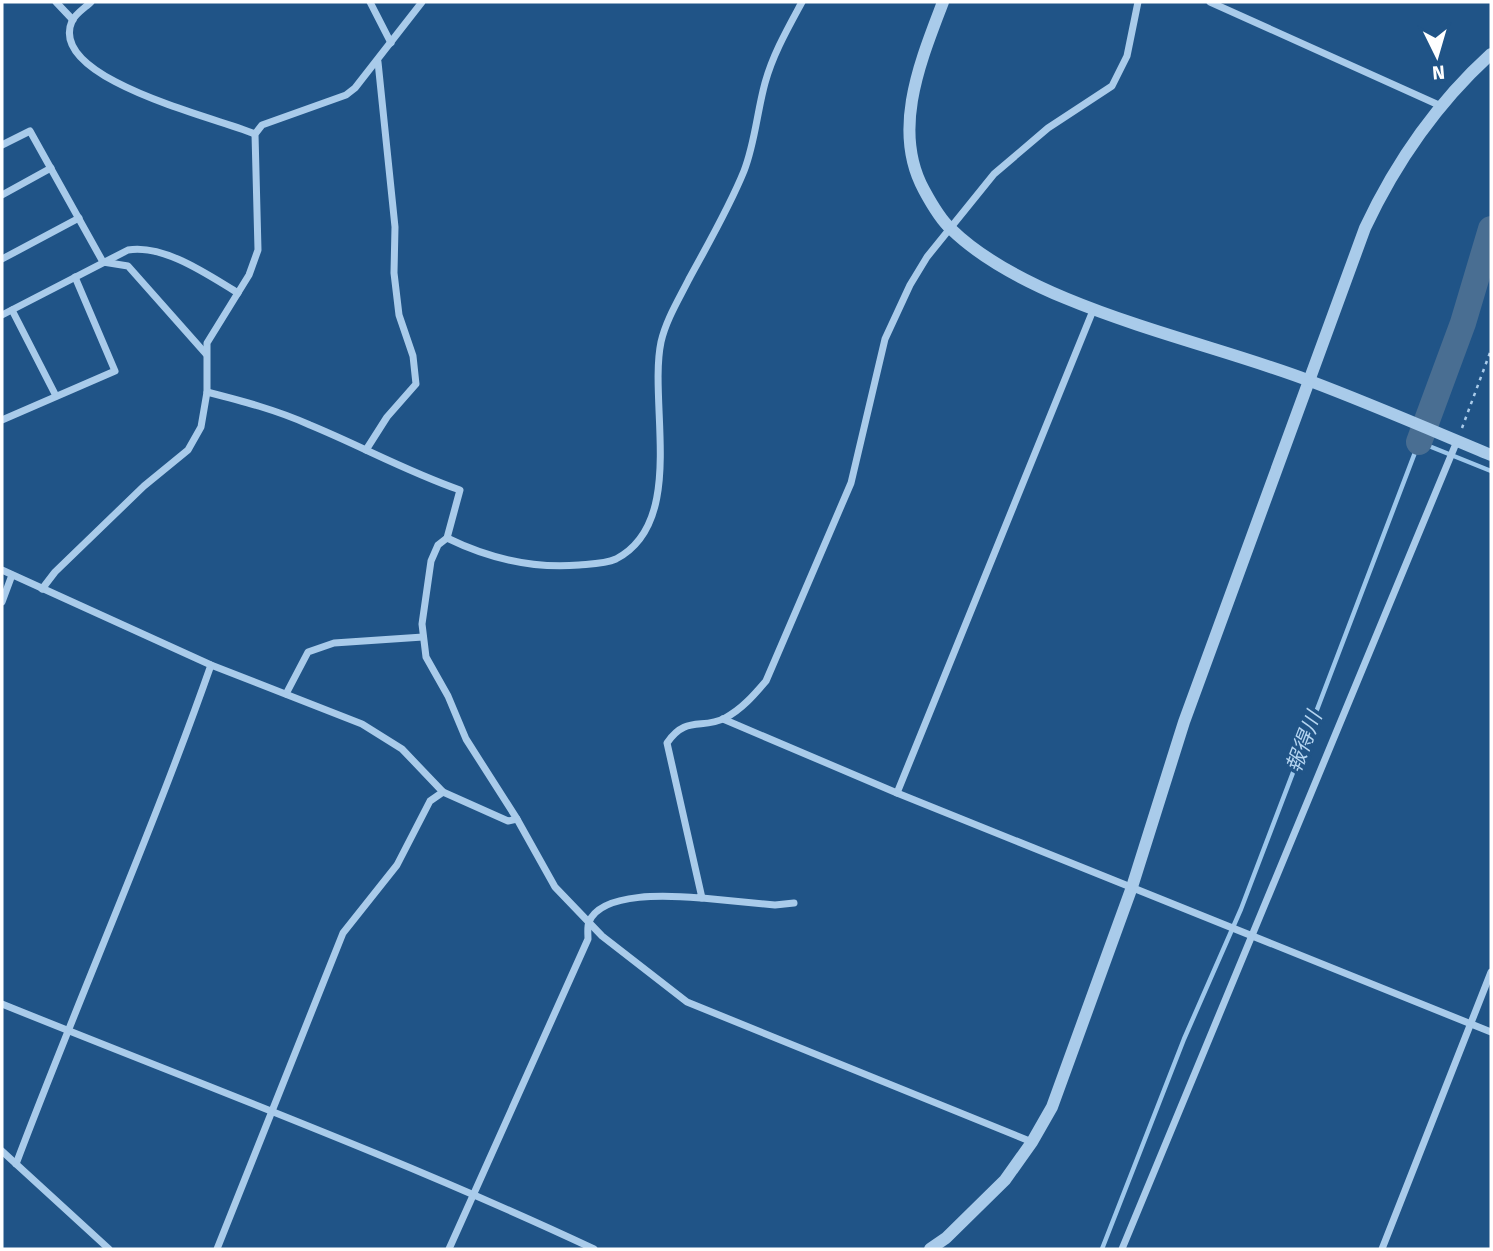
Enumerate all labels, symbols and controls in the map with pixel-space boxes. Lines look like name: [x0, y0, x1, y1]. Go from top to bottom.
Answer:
north arrow: [1402, 21, 1472, 91]
text: N: [1431, 60, 1446, 84]
water label: 報得川: [1281, 706, 1328, 776]

